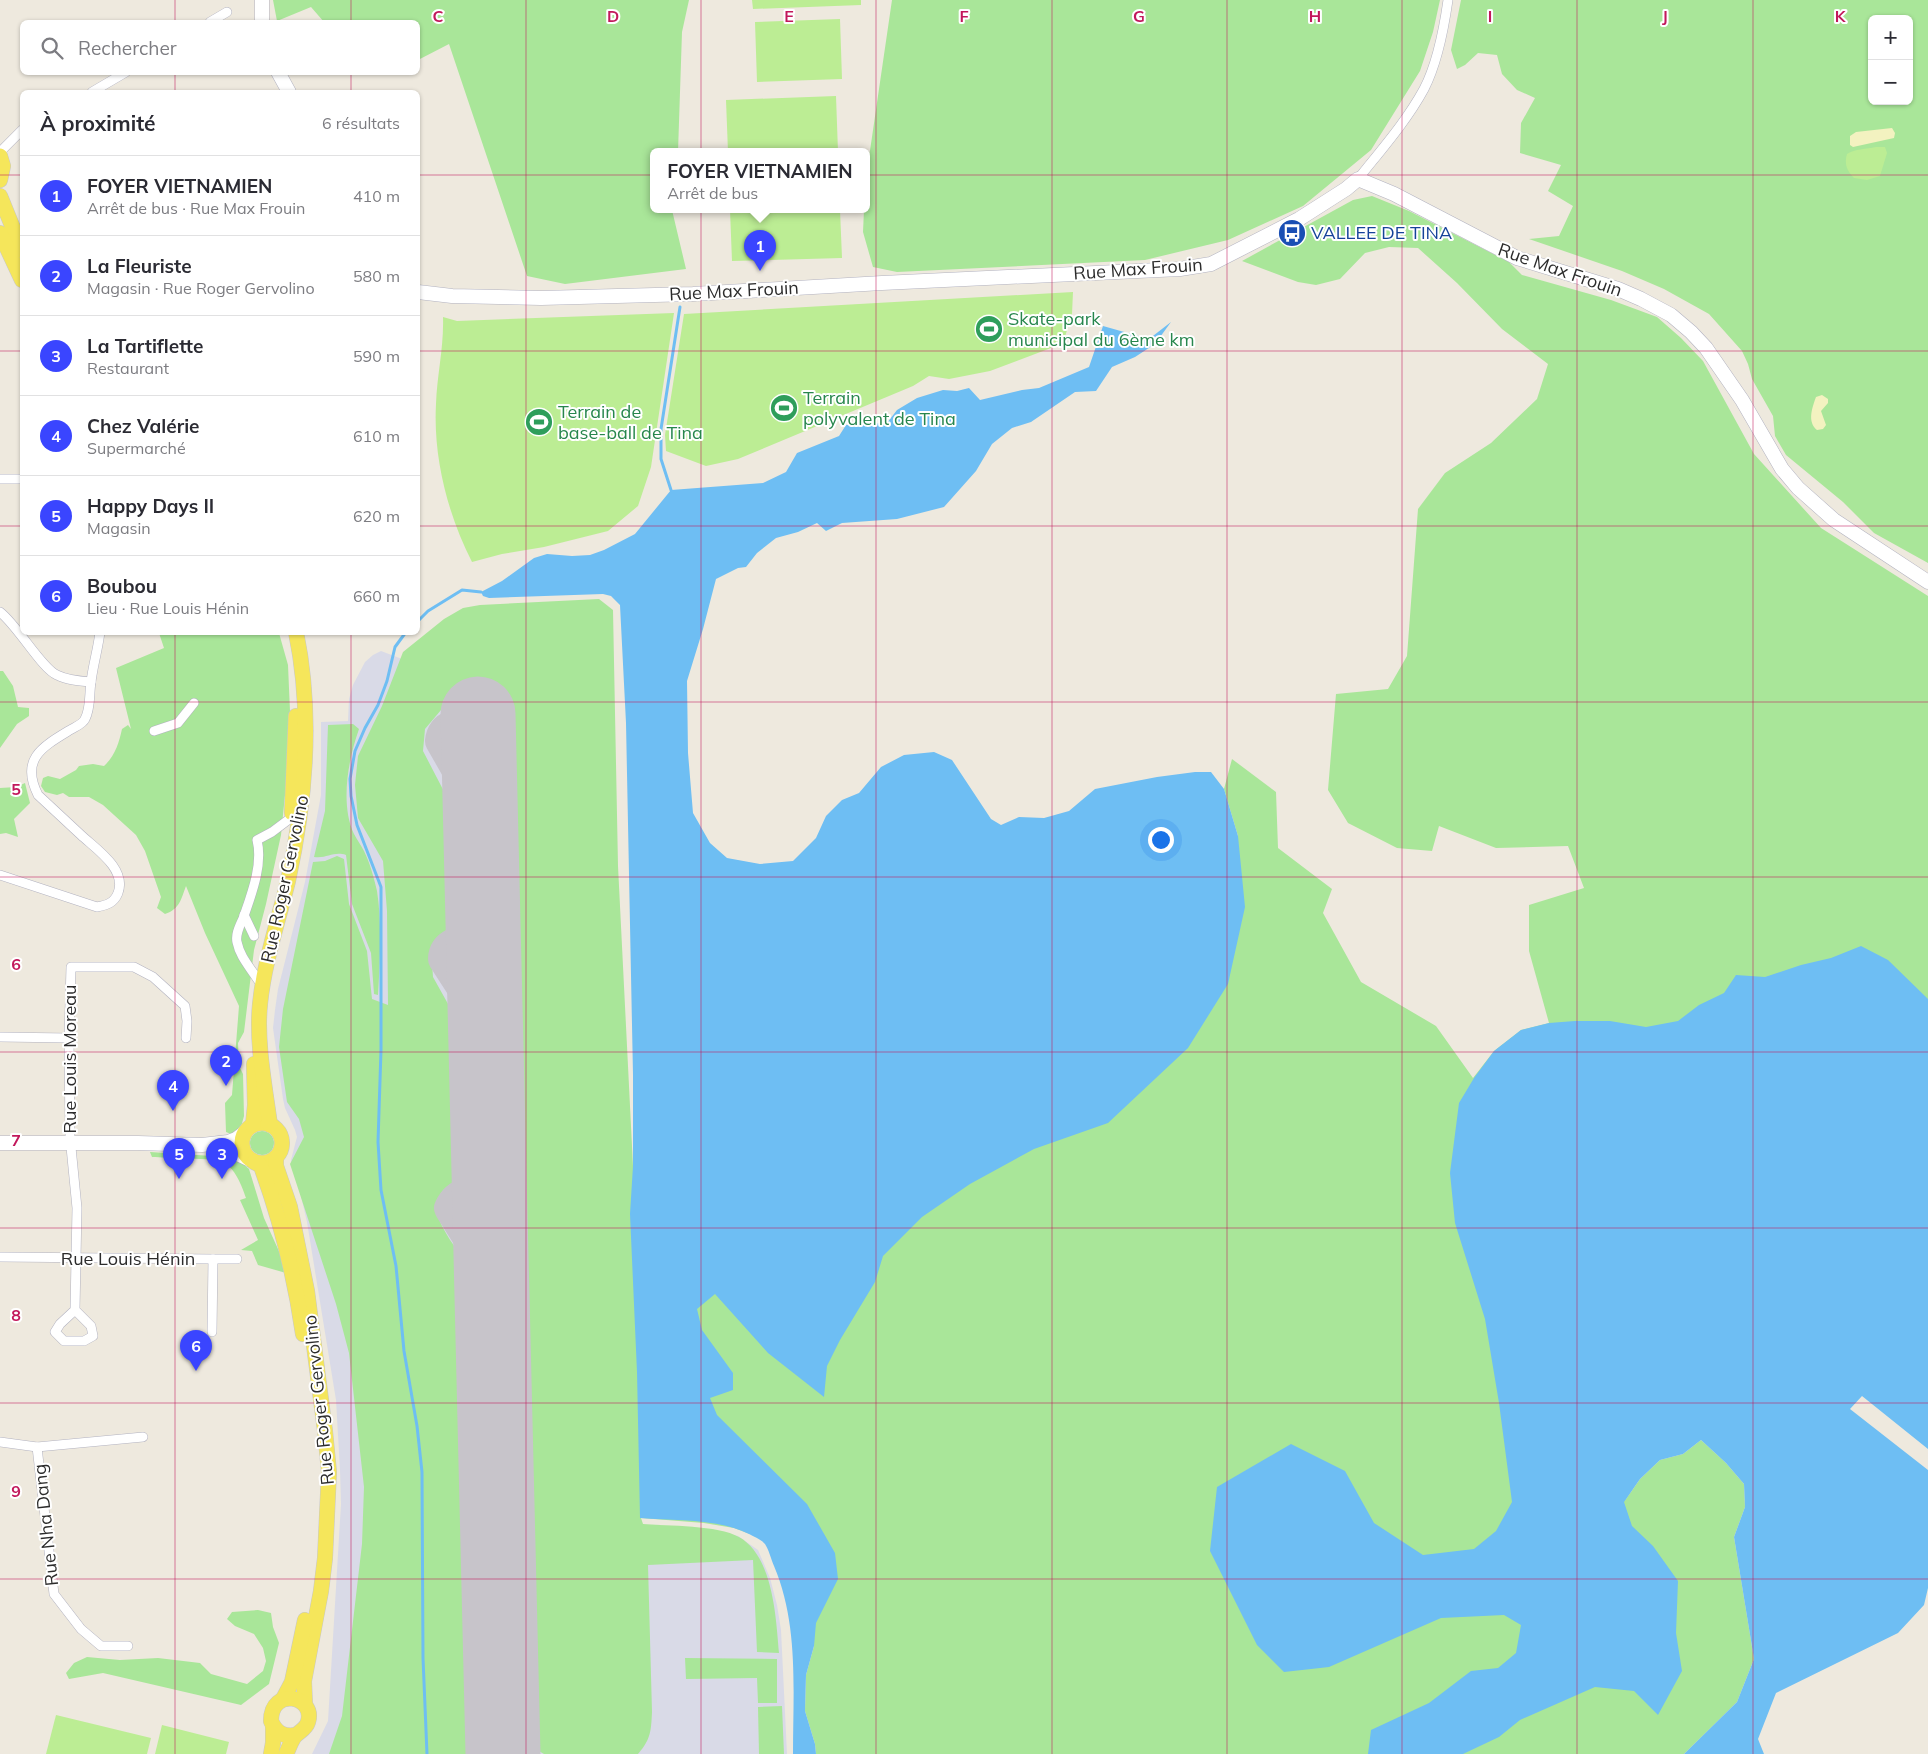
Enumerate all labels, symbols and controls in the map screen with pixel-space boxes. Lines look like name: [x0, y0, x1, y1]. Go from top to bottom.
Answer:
text: C: [433, 6, 444, 26]
text: D: [607, 6, 619, 26]
text: E: [784, 6, 794, 26]
text: F: [959, 6, 969, 26]
text: G: [1133, 6, 1145, 26]
text: H: [1309, 6, 1321, 26]
text: I: [1488, 6, 1492, 26]
text: J: [1662, 6, 1668, 26]
text: K: [1835, 6, 1847, 26]
map controls: [1868, 15, 1913, 105]
button: +: [1868, 15, 1913, 60]
search box: [20, 20, 420, 75]
icon: search: [38, 34, 66, 62]
text: Rechercher: [78, 36, 177, 60]
button: −: [1868, 60, 1913, 105]
text: À proximité: [40, 110, 156, 136]
text: 6 résultats: [322, 113, 400, 133]
popup: [650, 148, 870, 213]
text: FOYER VIETNAMIEN: [667, 159, 853, 183]
text: FOYER VIETNAMIEN: [87, 174, 272, 198]
text: Arrêt de bus: [667, 183, 758, 203]
text: 1: [51, 186, 61, 206]
text: 410 m: [353, 186, 400, 206]
text: Arrêt de bus · Rue Max Frouin: [87, 198, 305, 218]
bus stop icon: VALLEE DE TINA: [1277, 218, 1307, 248]
place label: VALLEE DE TINA: [1311, 221, 1452, 244]
pin: 1: [744, 230, 776, 271]
street label: Rue Max Frouin: [1495, 238, 1625, 302]
street label: Rue Max Frouin: [1072, 253, 1203, 284]
text: La Fleuriste: [87, 254, 192, 278]
text: 2: [51, 266, 61, 286]
text: 580 m: [353, 266, 400, 286]
street label: Rue Max Frouin: [669, 276, 799, 305]
text: Magasin · Rue Roger Gervolino: [87, 278, 315, 298]
place label: Skate-park municipal du 6ème km: [1008, 307, 1195, 351]
sports icon: Skate-park municipal du 6ème km: [974, 314, 1004, 344]
text: La Tartiflette: [87, 334, 203, 358]
text: 3: [51, 346, 61, 366]
text: 590 m: [353, 346, 400, 366]
text: Restaurant: [87, 358, 169, 378]
place label: Terrain polyvalent de Tina: [803, 386, 956, 430]
sports icon: Terrain polyvalent de Tina: [769, 393, 799, 423]
place label: Terrain de base-ball de Tina: [558, 400, 703, 444]
sports icon: Terrain de base-ball de Tina: [524, 407, 554, 437]
text: Chez Valérie: [87, 414, 200, 438]
text: 4: [51, 426, 61, 446]
text: 610 m: [353, 426, 400, 446]
text: Supermarché: [87, 438, 186, 458]
text: Happy Days II: [87, 494, 214, 518]
text: 5: [51, 506, 61, 526]
text: 620 m: [353, 506, 400, 526]
text: Magasin: [87, 518, 151, 538]
text: Boubou: [87, 574, 157, 598]
text: 6: [51, 586, 61, 606]
text: 660 m: [353, 586, 400, 606]
text: Lieu · Rue Louis Hénin: [87, 598, 249, 618]
text: 5: [11, 779, 21, 799]
street label: Rue Roger Gervolino: [256, 793, 314, 965]
your location: [1148, 827, 1174, 853]
text: 6: [11, 954, 21, 974]
street label: Rue Louis Moreau: [58, 985, 81, 1133]
pin: 2: [210, 1045, 242, 1086]
pin: 4: [157, 1070, 189, 1111]
text: 7: [11, 1130, 21, 1150]
pin: 5: [163, 1138, 195, 1179]
pin: 3: [206, 1138, 238, 1179]
street label: Rue Louis Hénin: [61, 1247, 195, 1270]
text: 8: [11, 1305, 21, 1325]
street label: Rue Roger Gervolino: [298, 1314, 339, 1486]
pin: 6: [180, 1330, 212, 1371]
street label: Rue Nha Dang: [28, 1463, 63, 1587]
text: 9: [11, 1481, 21, 1501]

